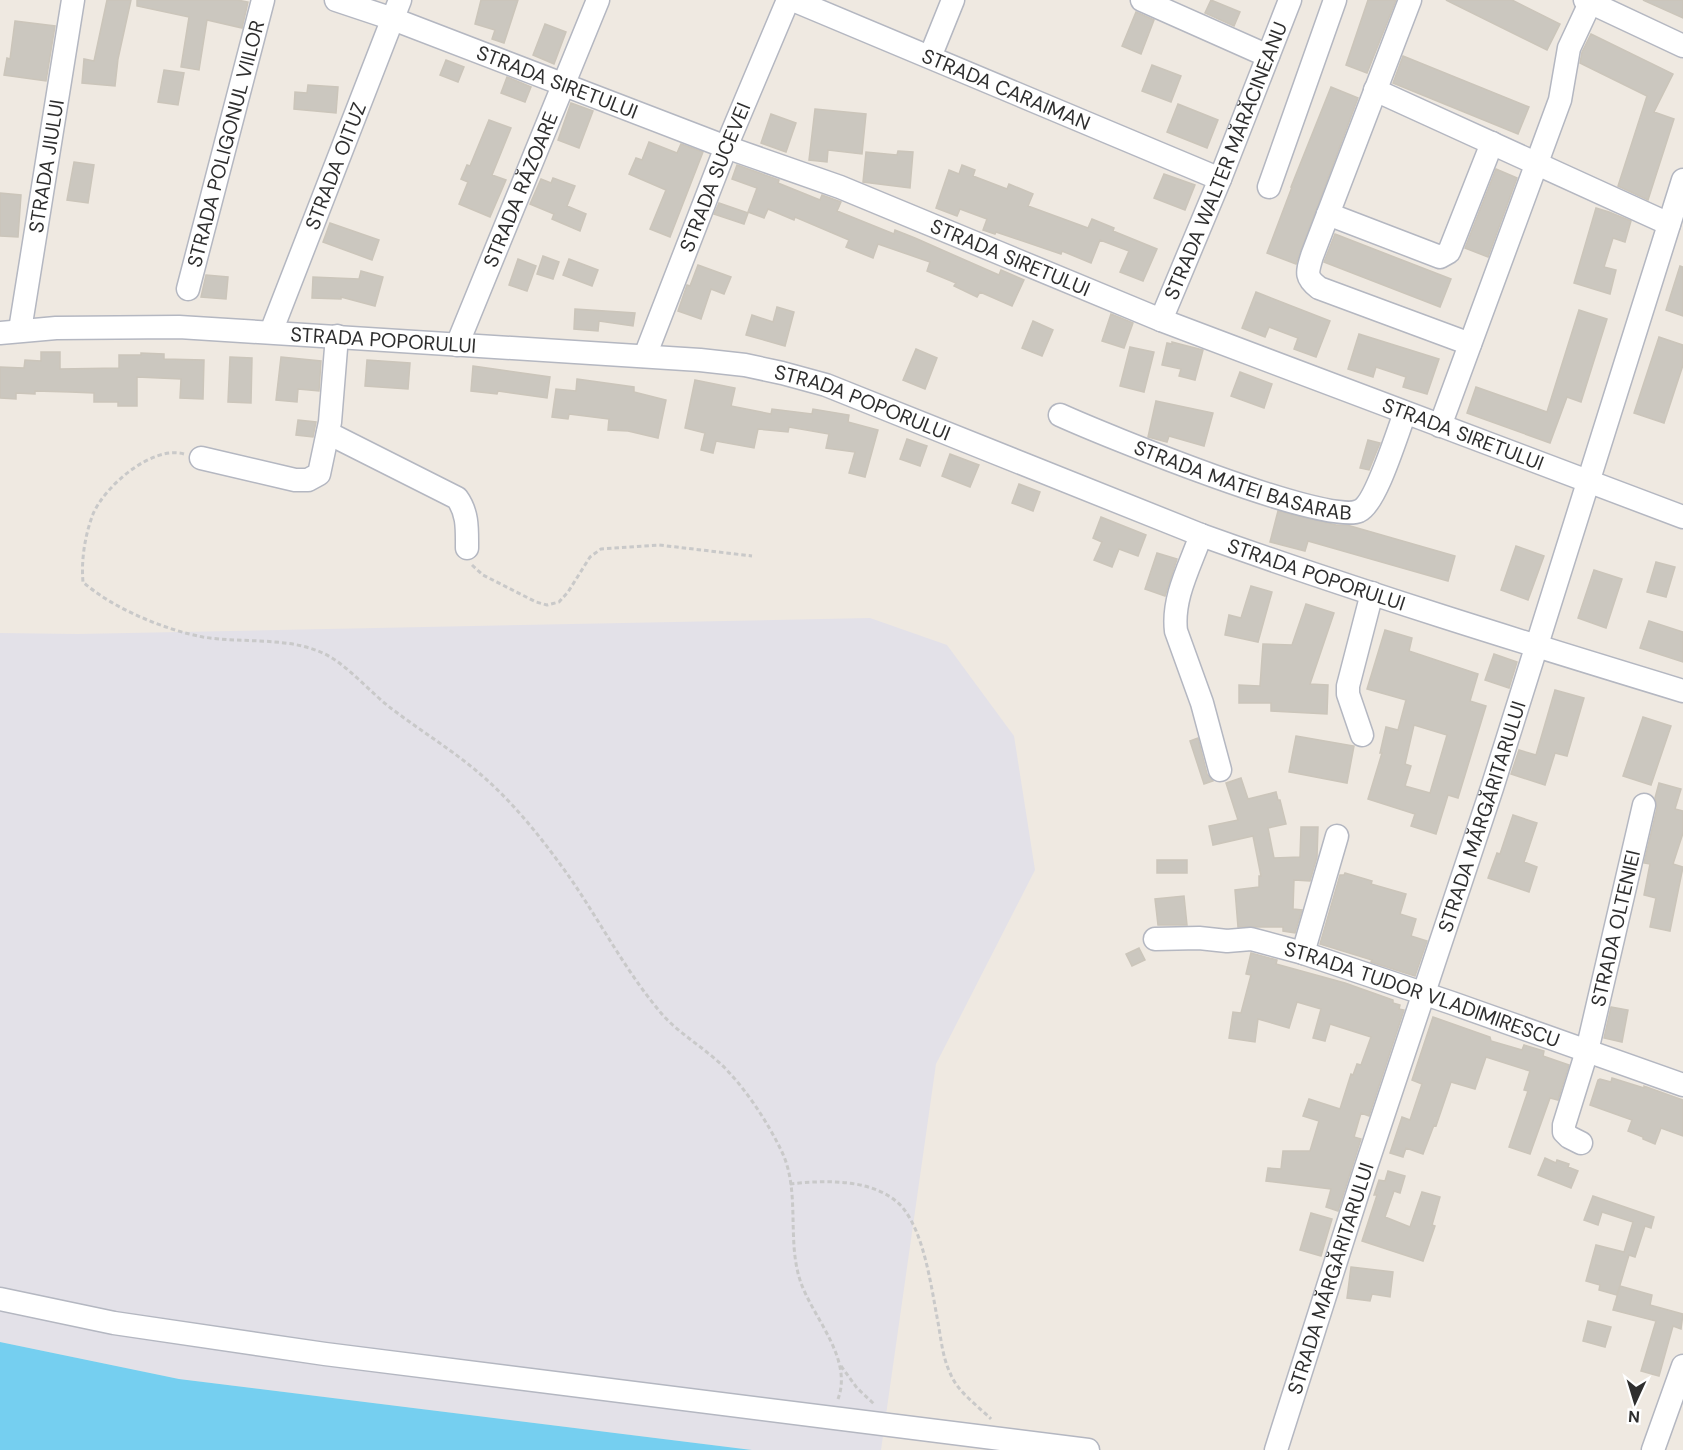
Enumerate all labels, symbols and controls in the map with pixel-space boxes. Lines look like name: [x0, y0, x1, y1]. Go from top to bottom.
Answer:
street label: STRADA POLIGONUL VIILOR: [181, 18, 270, 270]
street label: STRADA WALTER MĂRĂCINEANU: [1158, 18, 1293, 303]
street label: STRADA SIRETULUI: [473, 39, 642, 125]
street label: STRADA CARAIMAN: [918, 42, 1094, 136]
street label: STRADA JIULUI: [23, 98, 70, 235]
street label: STRADA SUCEVEI: [674, 98, 756, 256]
street label: STRADA OITUZ: [299, 99, 372, 233]
street label: STRADA RĂZOARE: [477, 108, 564, 271]
street label: STRADA SIRETULUI: [927, 213, 1094, 302]
street label: STRADA POPORULUI: [290, 321, 477, 359]
street label: STRADA POPORULUI: [772, 359, 954, 446]
street label: STRADA SIRETULUI: [1379, 392, 1548, 476]
street label: STRADA MATEI BASARAB: [1130, 434, 1352, 526]
street label: STRADA POPORULUI: [1224, 532, 1409, 617]
street label: STRADA MĂRGĂRITARULUI: [1432, 698, 1532, 936]
street label: STRADA OLTENIEI: [1585, 847, 1646, 1009]
street label: STRADA TUDOR VLADIMIRESCU: [1282, 936, 1563, 1053]
street label: STRADA MĂRGĂRITARULUI: [1282, 1159, 1380, 1398]
north arrow: [1605, 1372, 1665, 1432]
text: N: [1627, 1406, 1641, 1427]

